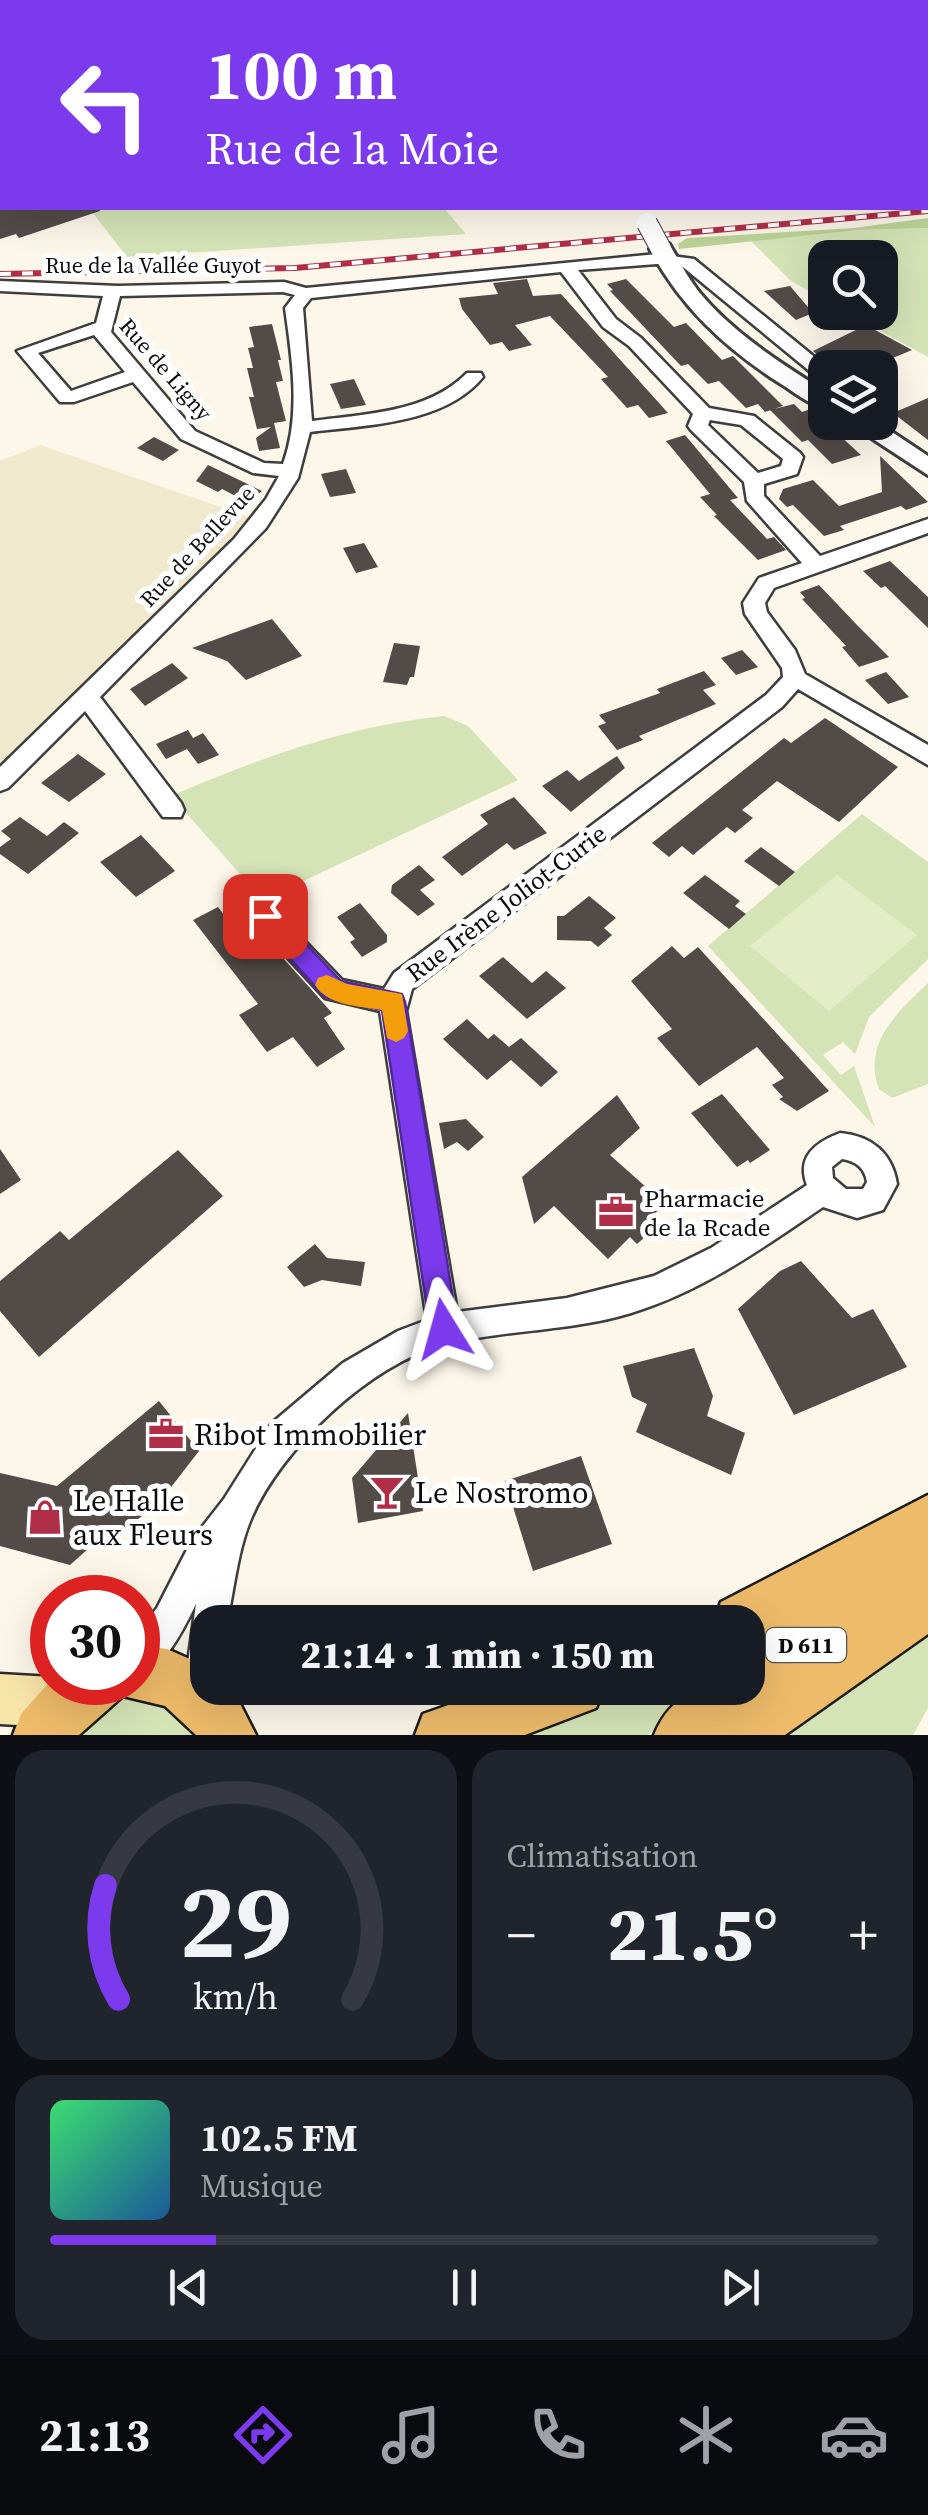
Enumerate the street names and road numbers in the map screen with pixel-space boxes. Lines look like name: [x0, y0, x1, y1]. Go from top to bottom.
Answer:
street label: Rue de la Vallée Guyot: [45, 250, 262, 280]
street label: Rue de Ligny: [113, 311, 219, 427]
street label: Rue de Bellevue: [133, 479, 261, 613]
street label: Rue Irène Joliot-Curie: [399, 816, 613, 990]
road number: D 611: [766, 1628, 846, 1662]

